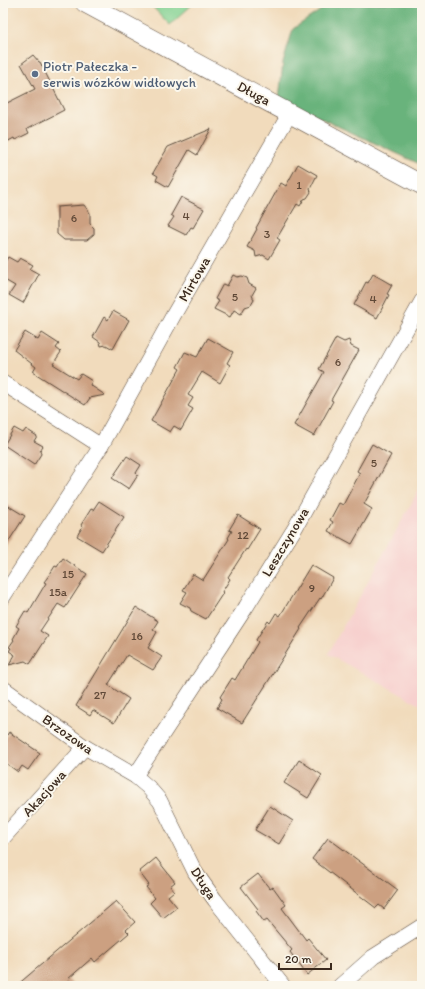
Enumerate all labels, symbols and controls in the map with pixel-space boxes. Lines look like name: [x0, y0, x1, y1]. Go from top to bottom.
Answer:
place label: Piotr Pałeczka - serwis wózków widłowych: [43, 58, 196, 91]
marker: Piotr Pałeczka - serwis wózków widłowych: [30, 69, 40, 79]
street label: Długa: [234, 78, 273, 109]
house number: 1: [296, 178, 302, 192]
house number: 4: [182, 209, 190, 223]
house number: 6: [71, 211, 77, 225]
house number: 3: [264, 227, 271, 241]
street label: Mirtowa: [175, 253, 214, 305]
house number: 5: [232, 290, 238, 304]
house number: 4: [369, 292, 377, 306]
house number: 6: [335, 355, 341, 369]
house number: 5: [371, 456, 377, 470]
street label: Leszczynowa: [258, 505, 313, 580]
house number: 12: [237, 528, 250, 542]
house number: 15: [62, 567, 74, 581]
house number: 9: [309, 581, 315, 595]
house number: 15a: [49, 585, 68, 599]
house number: 16: [131, 629, 143, 643]
house number: 27: [94, 688, 106, 702]
street label: Brzozowa: [39, 711, 97, 759]
street label: Akacjowa: [19, 766, 70, 820]
street label: Długa: [187, 864, 220, 903]
scale bar: [279, 945, 331, 971]
text: 20 m: [285, 952, 312, 966]

